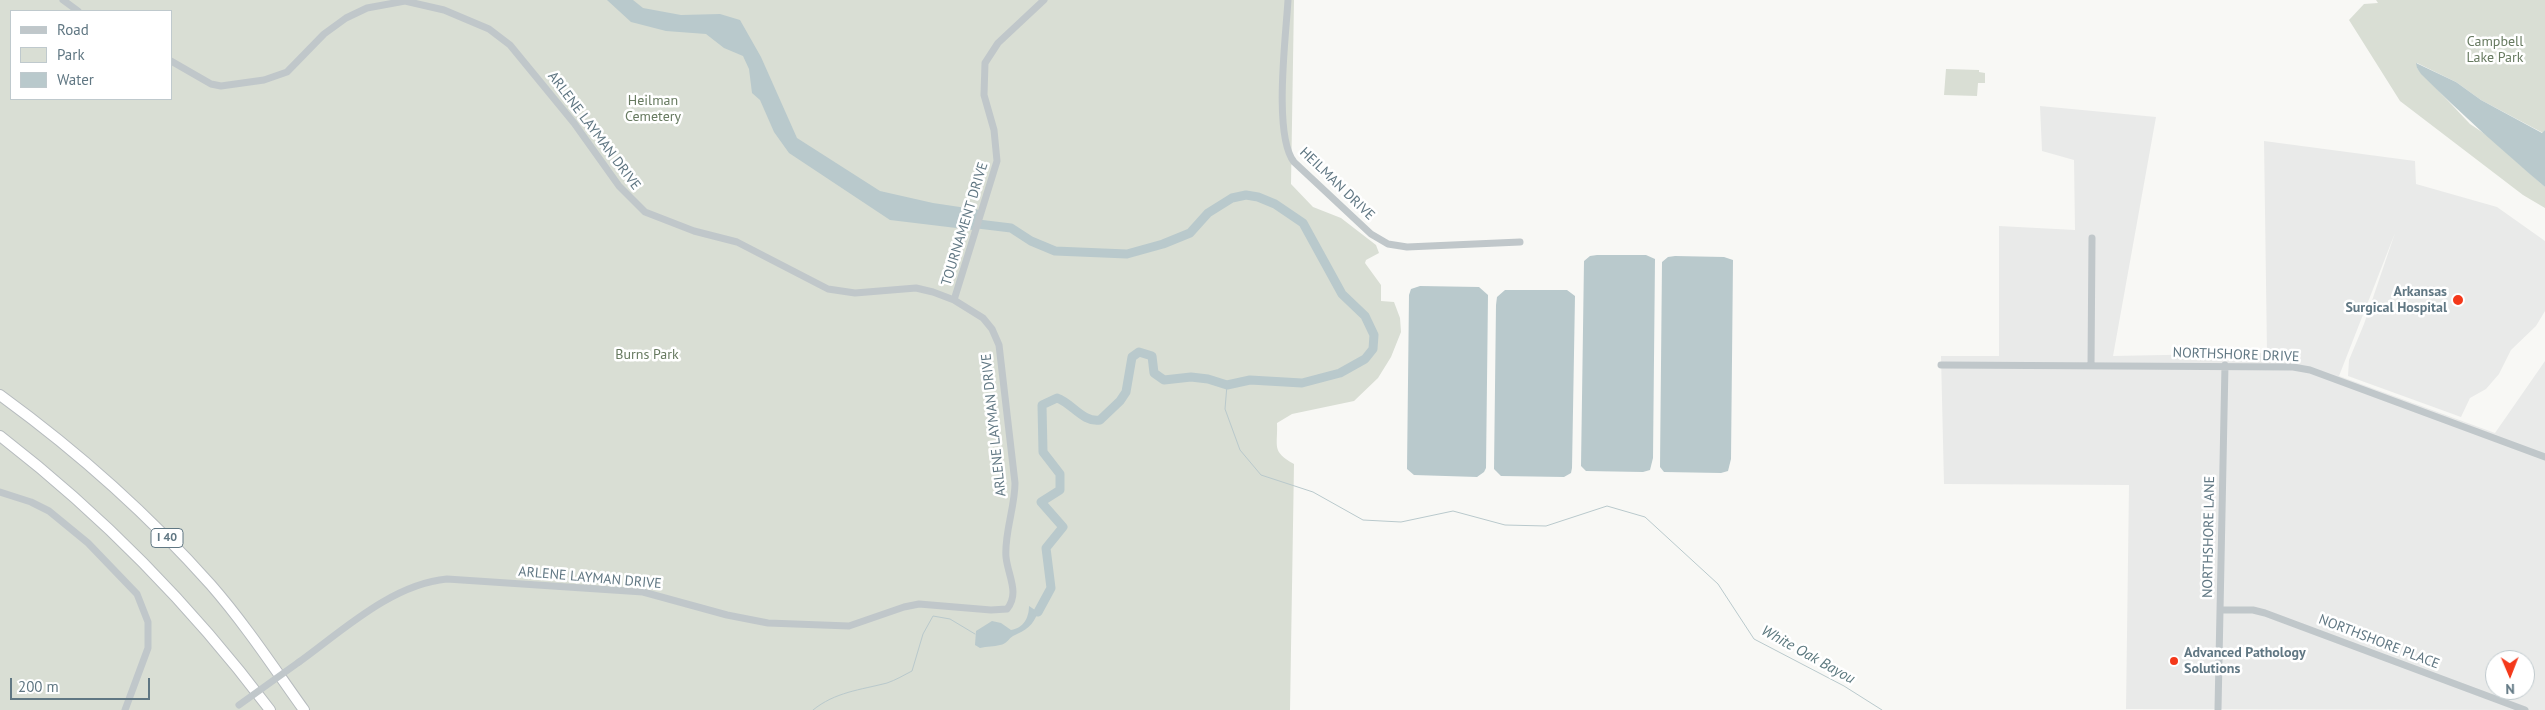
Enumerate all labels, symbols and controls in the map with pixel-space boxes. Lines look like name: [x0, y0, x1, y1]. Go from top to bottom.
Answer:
legend: [10, 10, 172, 100]
text: Road: [57, 20, 89, 39]
park label: Campbell Lake Park: [2466, 34, 2524, 66]
text: Park: [57, 45, 85, 64]
street label: ARLENE LAYMAN DRIVE: [544, 69, 644, 193]
text: Water: [57, 70, 94, 89]
park label: Heilman Cemetery: [625, 93, 681, 125]
street label: HEILMAN DRIVE: [1296, 144, 1378, 224]
street label: TOURNAMENT DRIVE: [938, 160, 992, 288]
place label: Arkansas Surgical Hospital: [2345, 284, 2447, 316]
marker: Arkansas Surgical Hospital: [2451, 293, 2465, 307]
street label: NORTHSHORE DRIVE: [2172, 344, 2300, 366]
park label: Burns Park: [615, 347, 679, 363]
street label: ARLENE LAYMAN DRIVE: [978, 353, 1010, 497]
street label: NORTHSHORE LANE: [2200, 476, 2218, 598]
road number: I 40: [151, 528, 183, 548]
street label: ARLENE LAYMAN DRIVE: [518, 563, 662, 593]
street label: NORTHSHORE PLACE: [2316, 611, 2442, 673]
water label: White Oak Bayou: [1758, 622, 1858, 688]
place label: Advanced Pathology Solutions: [2184, 645, 2306, 678]
north arrow: [2485, 650, 2535, 700]
marker: Advanced Pathology Solutions: [2168, 655, 2180, 667]
scale bar: [12, 668, 152, 700]
text: 200 m: [18, 677, 59, 696]
text: N: [2505, 680, 2515, 698]

